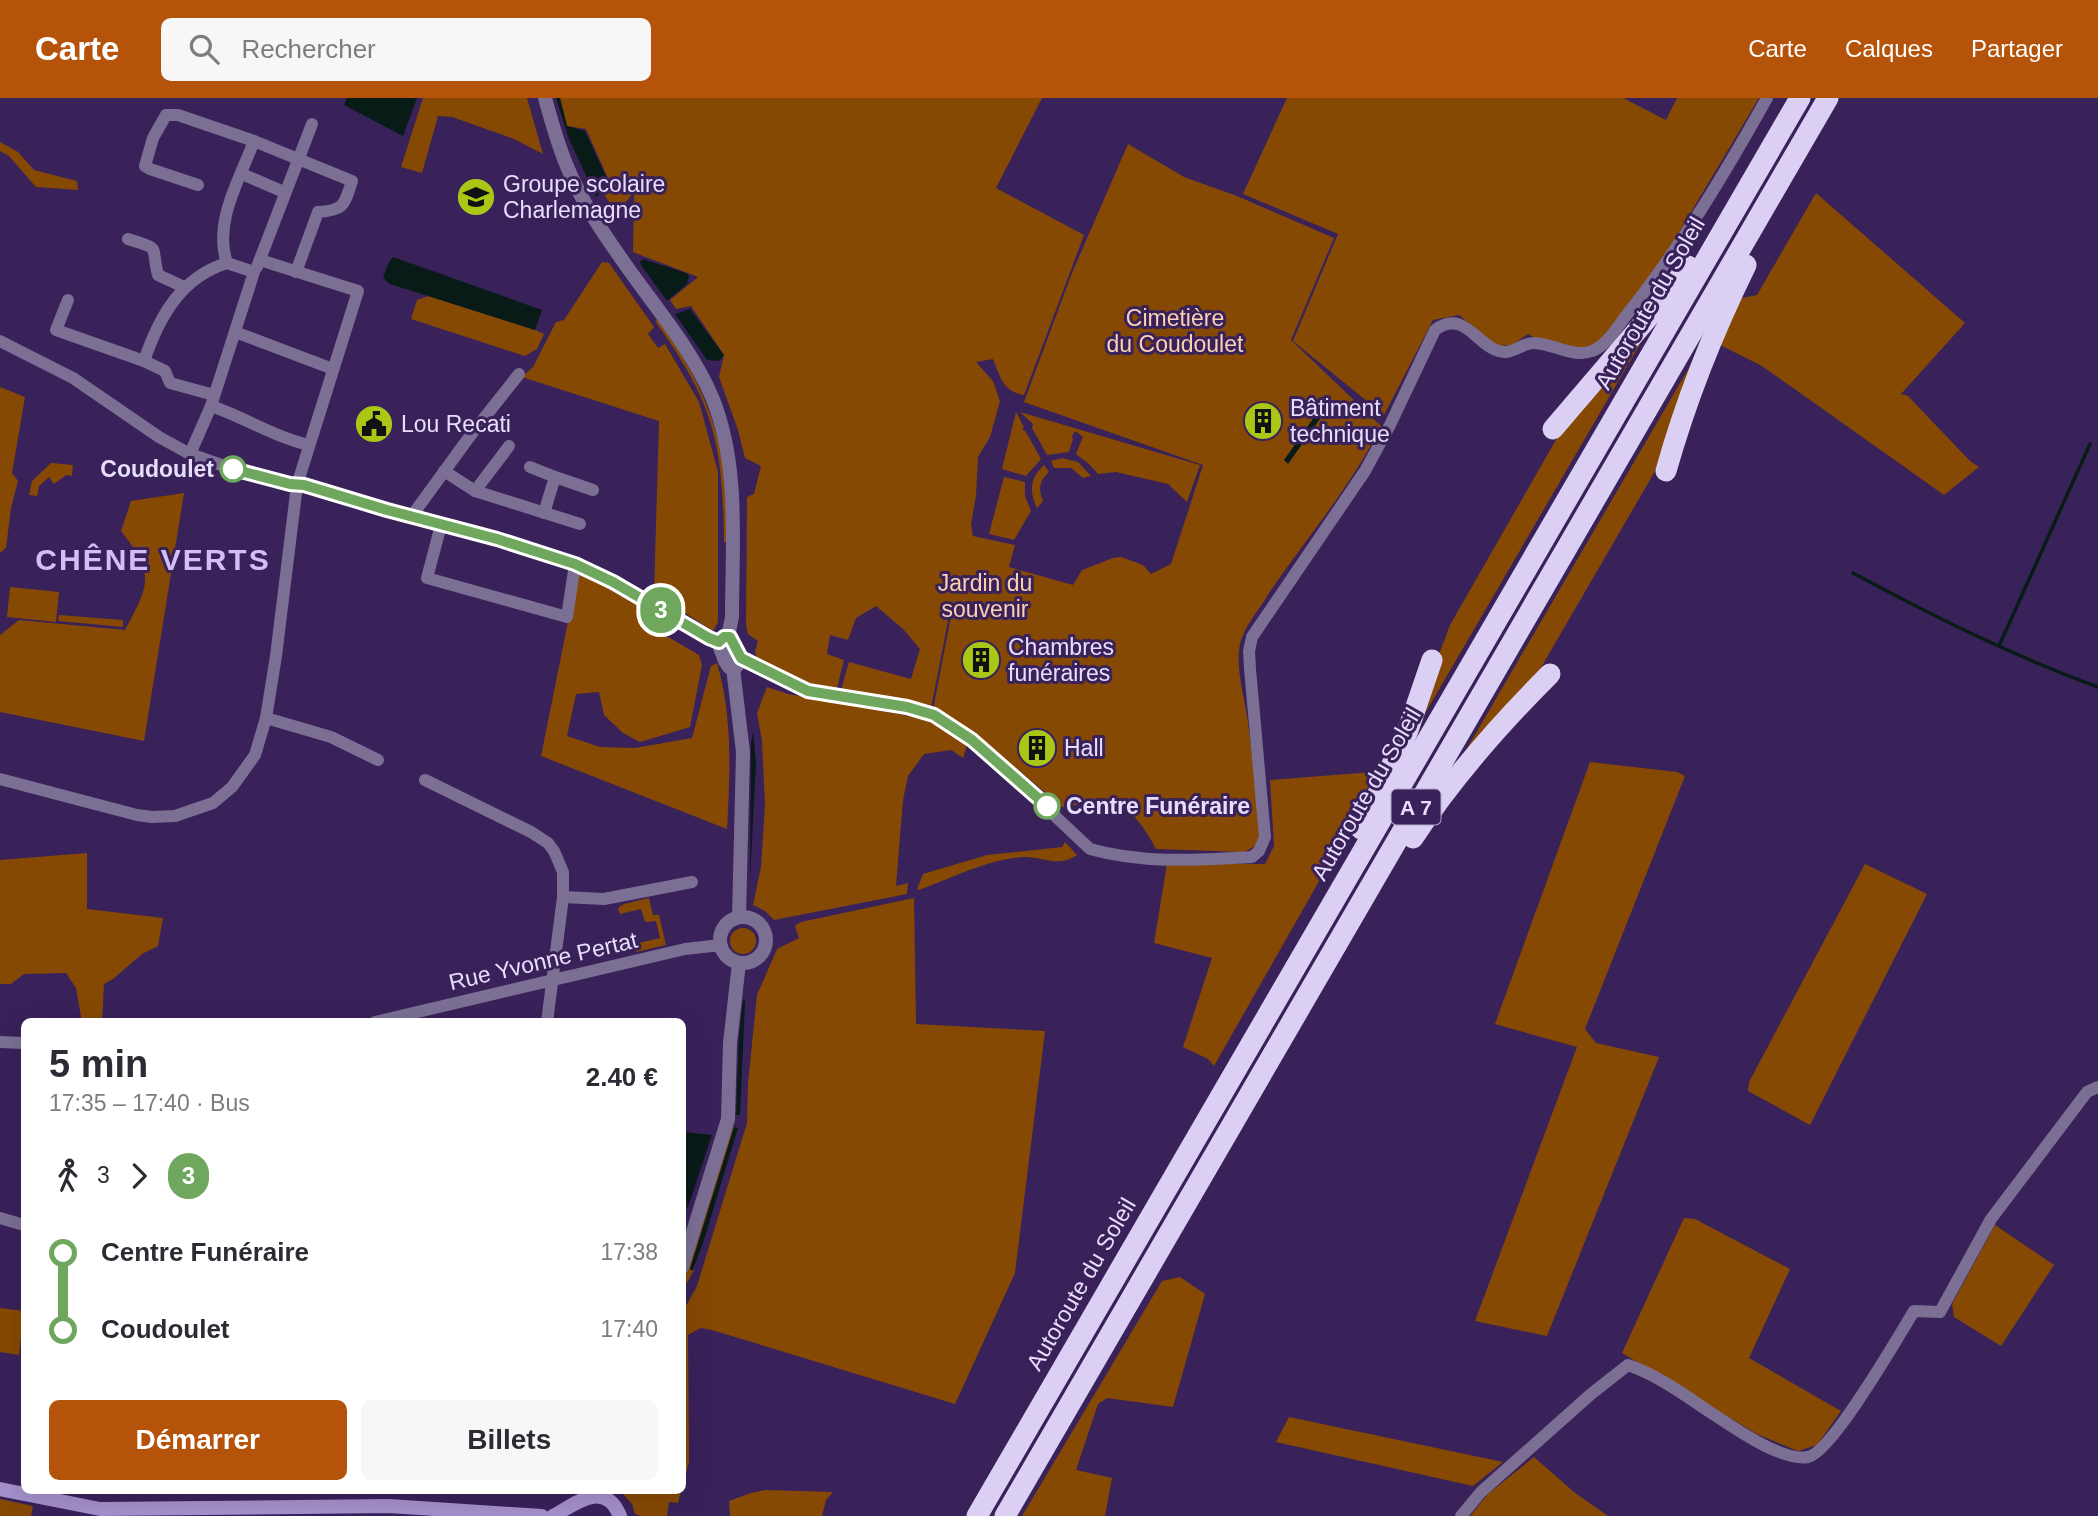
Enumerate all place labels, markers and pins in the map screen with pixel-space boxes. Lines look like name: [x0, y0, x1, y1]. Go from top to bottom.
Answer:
place label: Groupe scolaire Charlemagne: [503, 171, 665, 223]
school or university icon: Groupe scolaire Charlemagne: [455, 176, 497, 218]
place label: Bâtiment technique: [1290, 395, 1390, 447]
building icon: Bâtiment technique: [1242, 400, 1284, 442]
public building icon: Lou Recati: [353, 403, 395, 445]
place label: Lou Recati: [401, 411, 511, 437]
place label: Coudoulet: [100, 456, 214, 482]
marker: Coudoulet: [220, 456, 246, 482]
place label: Chambres funéraires: [1008, 634, 1114, 686]
building icon: Chambres funéraires: [960, 639, 1002, 681]
building icon: Hall: [1016, 727, 1058, 769]
place label: Hall: [1064, 735, 1104, 761]
marker: Centre Funéraire: [1034, 793, 1060, 819]
place label: Centre Funéraire: [1066, 793, 1250, 819]

